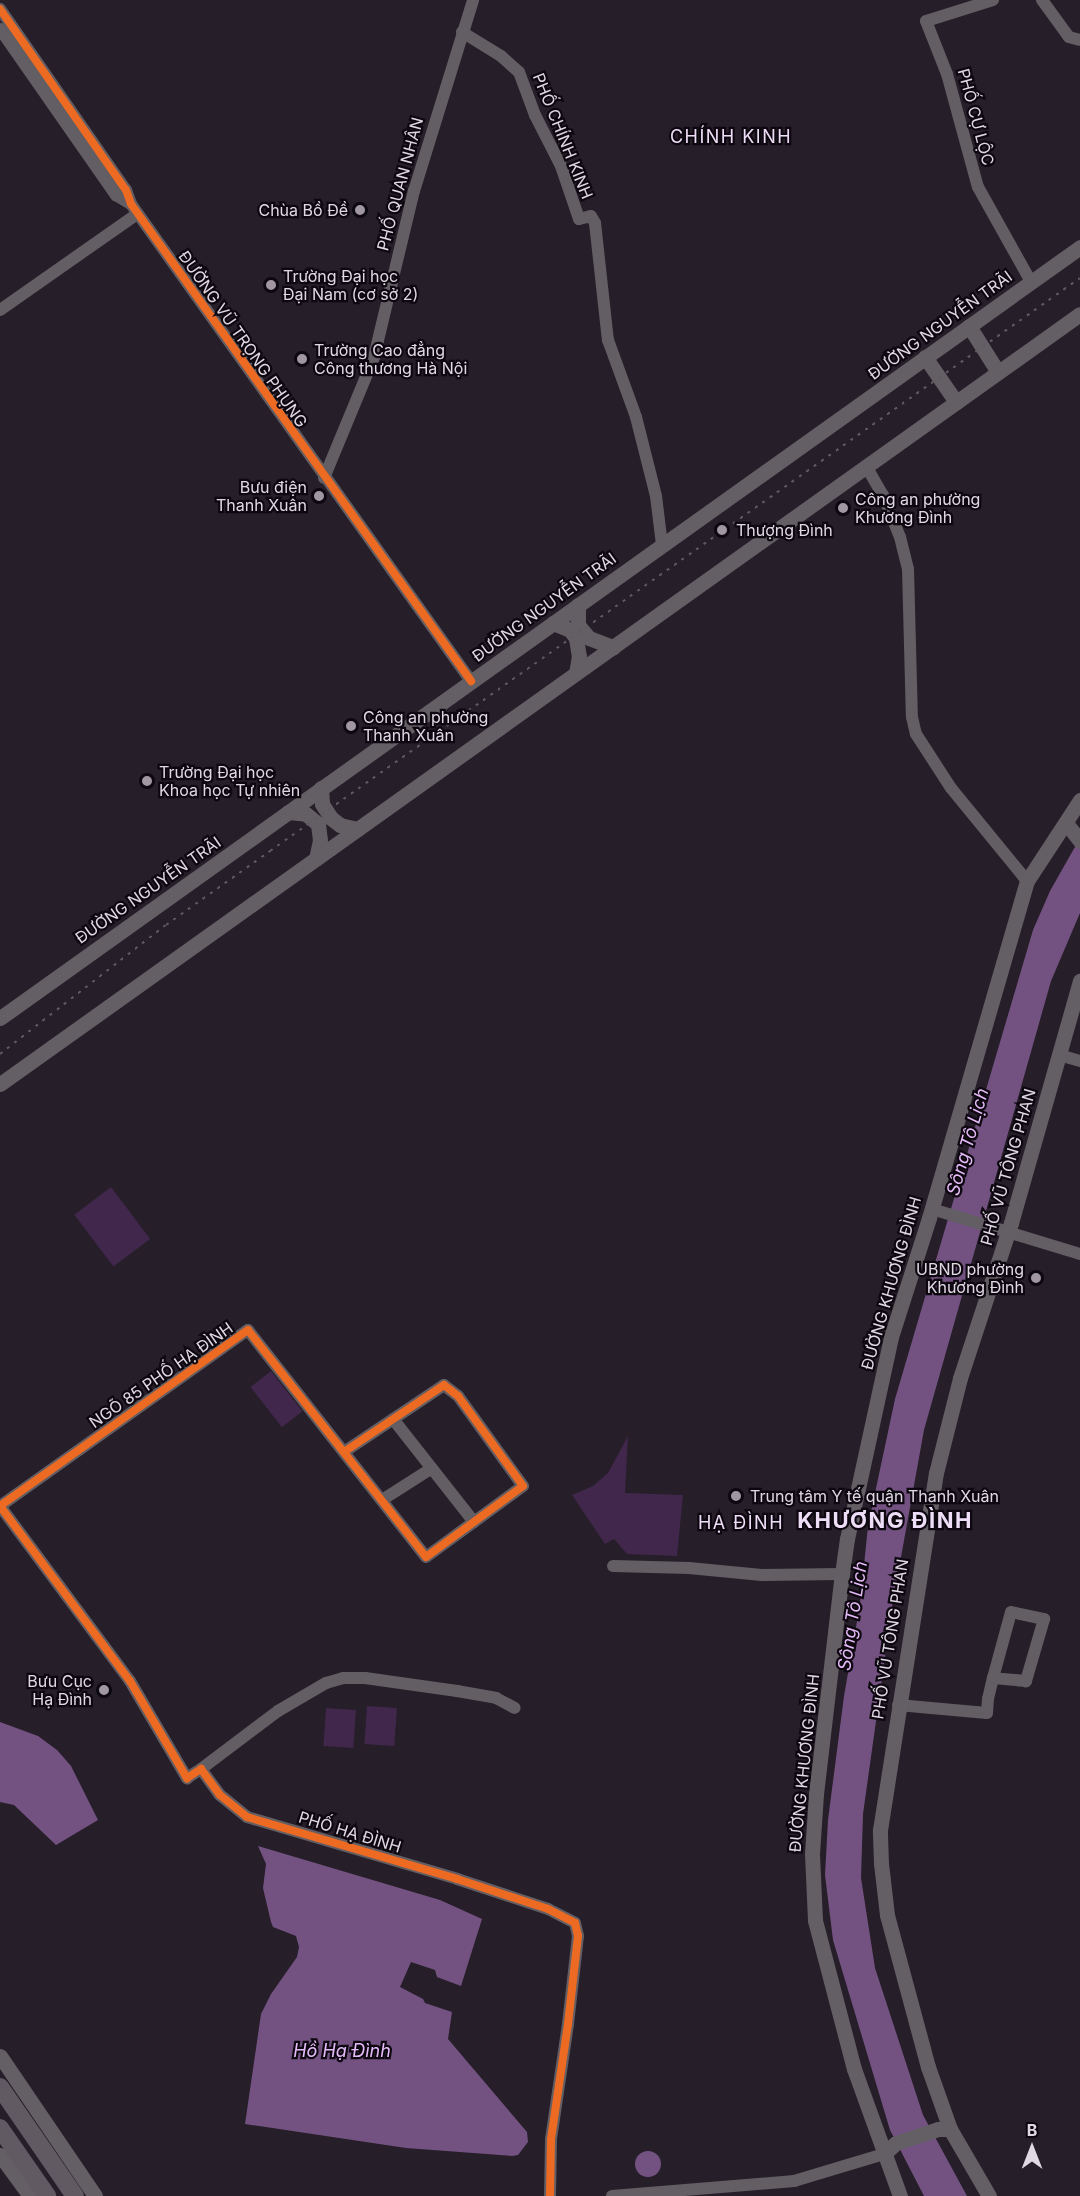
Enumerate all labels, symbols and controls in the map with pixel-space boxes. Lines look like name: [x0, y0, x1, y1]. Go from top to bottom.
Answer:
street label: PHỐ CỰ LỘC: [954, 67, 998, 167]
street label: PHỐ CHÍNH KINH: [529, 70, 597, 202]
street label: PHỐ QUAN NHÂN: [373, 115, 427, 253]
district label: CHÍNH KINH: [670, 126, 792, 148]
place label: Chùa Bồ Đề: [258, 200, 348, 220]
marker: Chùa Bồ Đề: [353, 203, 367, 217]
street label: ĐƯỜNG VŨ TRỌNG PHỤNG: [175, 247, 311, 431]
place label: Trường Đại học Đại Nam (cơ sở 2): [283, 266, 418, 304]
street label: ĐƯỜNG NGUYỄN TRÃI: [864, 266, 1016, 384]
marker: Trường Đại học Đại Nam (cơ sở 2): [264, 278, 278, 292]
place label: Trường Cao đẳng Công thương Hà Nội: [314, 340, 467, 378]
marker: Trường Cao đẳng Công thương Hà Nội: [295, 352, 309, 366]
place label: Bưu điện Thanh Xuân: [216, 477, 307, 515]
marker: Bưu điện Thanh Xuân: [312, 489, 326, 503]
place label: Công an phường Khương Đình: [855, 489, 980, 527]
marker: Công an phường Khương Đình: [836, 501, 850, 515]
place label: Thượng Đình: [736, 520, 833, 540]
marker: Thượng Đình: [713, 521, 731, 539]
street label: ĐƯỜNG NGUYỄN TRÃI: [468, 548, 620, 666]
place label: Công an phường Thanh Xuân: [363, 707, 488, 745]
marker: Công an phường Thanh Xuân: [344, 719, 358, 733]
place label: Trường Đại học Khoa học Tự nhiên: [159, 762, 300, 800]
marker: Trường Đại học Khoa học Tự nhiên: [140, 774, 154, 788]
street label: ĐƯỜNG NGUYỄN TRÃI: [72, 833, 224, 947]
water label: Sông Tô Lịch: [942, 1086, 994, 1198]
street label: PHỐ VŨ TÔNG PHAN: [976, 1086, 1040, 1248]
street label: ĐƯỜNG KHƯƠNG ĐÌNH: [857, 1194, 925, 1372]
place label: UBND phường Khương Đình: [916, 1259, 1024, 1297]
marker: UBND phường Khương Đình: [1029, 1271, 1043, 1285]
street label: NGÕ 85 PHỐ HẠ ĐÌNH: [85, 1318, 237, 1432]
place label: Trung tâm Y tế quận Thanh Xuân: [750, 1486, 999, 1506]
marker: Trung tâm Y tế quận Thanh Xuân: [727, 1487, 745, 1505]
district label: KHƯƠNG ĐÌNH: [797, 1508, 973, 1534]
district label: HẠ ĐÌNH: [698, 1512, 784, 1534]
street label: PHỐ VŨ TÔNG PHAN: [868, 1557, 912, 1721]
water label: Sông Tô Lịch: [834, 1560, 872, 1672]
place label: Bưu Cục Hạ Đình: [27, 1671, 92, 1709]
street label: ĐƯỜNG KHƯƠNG ĐÌNH: [785, 1673, 823, 1853]
marker: Bưu Cục Hạ Đình: [97, 1683, 111, 1697]
street label: PHỐ HẠ ĐÌNH: [296, 1807, 404, 1857]
water label: Hồ Hạ Đình: [293, 2040, 391, 2062]
north arrow: [1002, 2118, 1062, 2178]
text: B: [1027, 2120, 1037, 2140]

